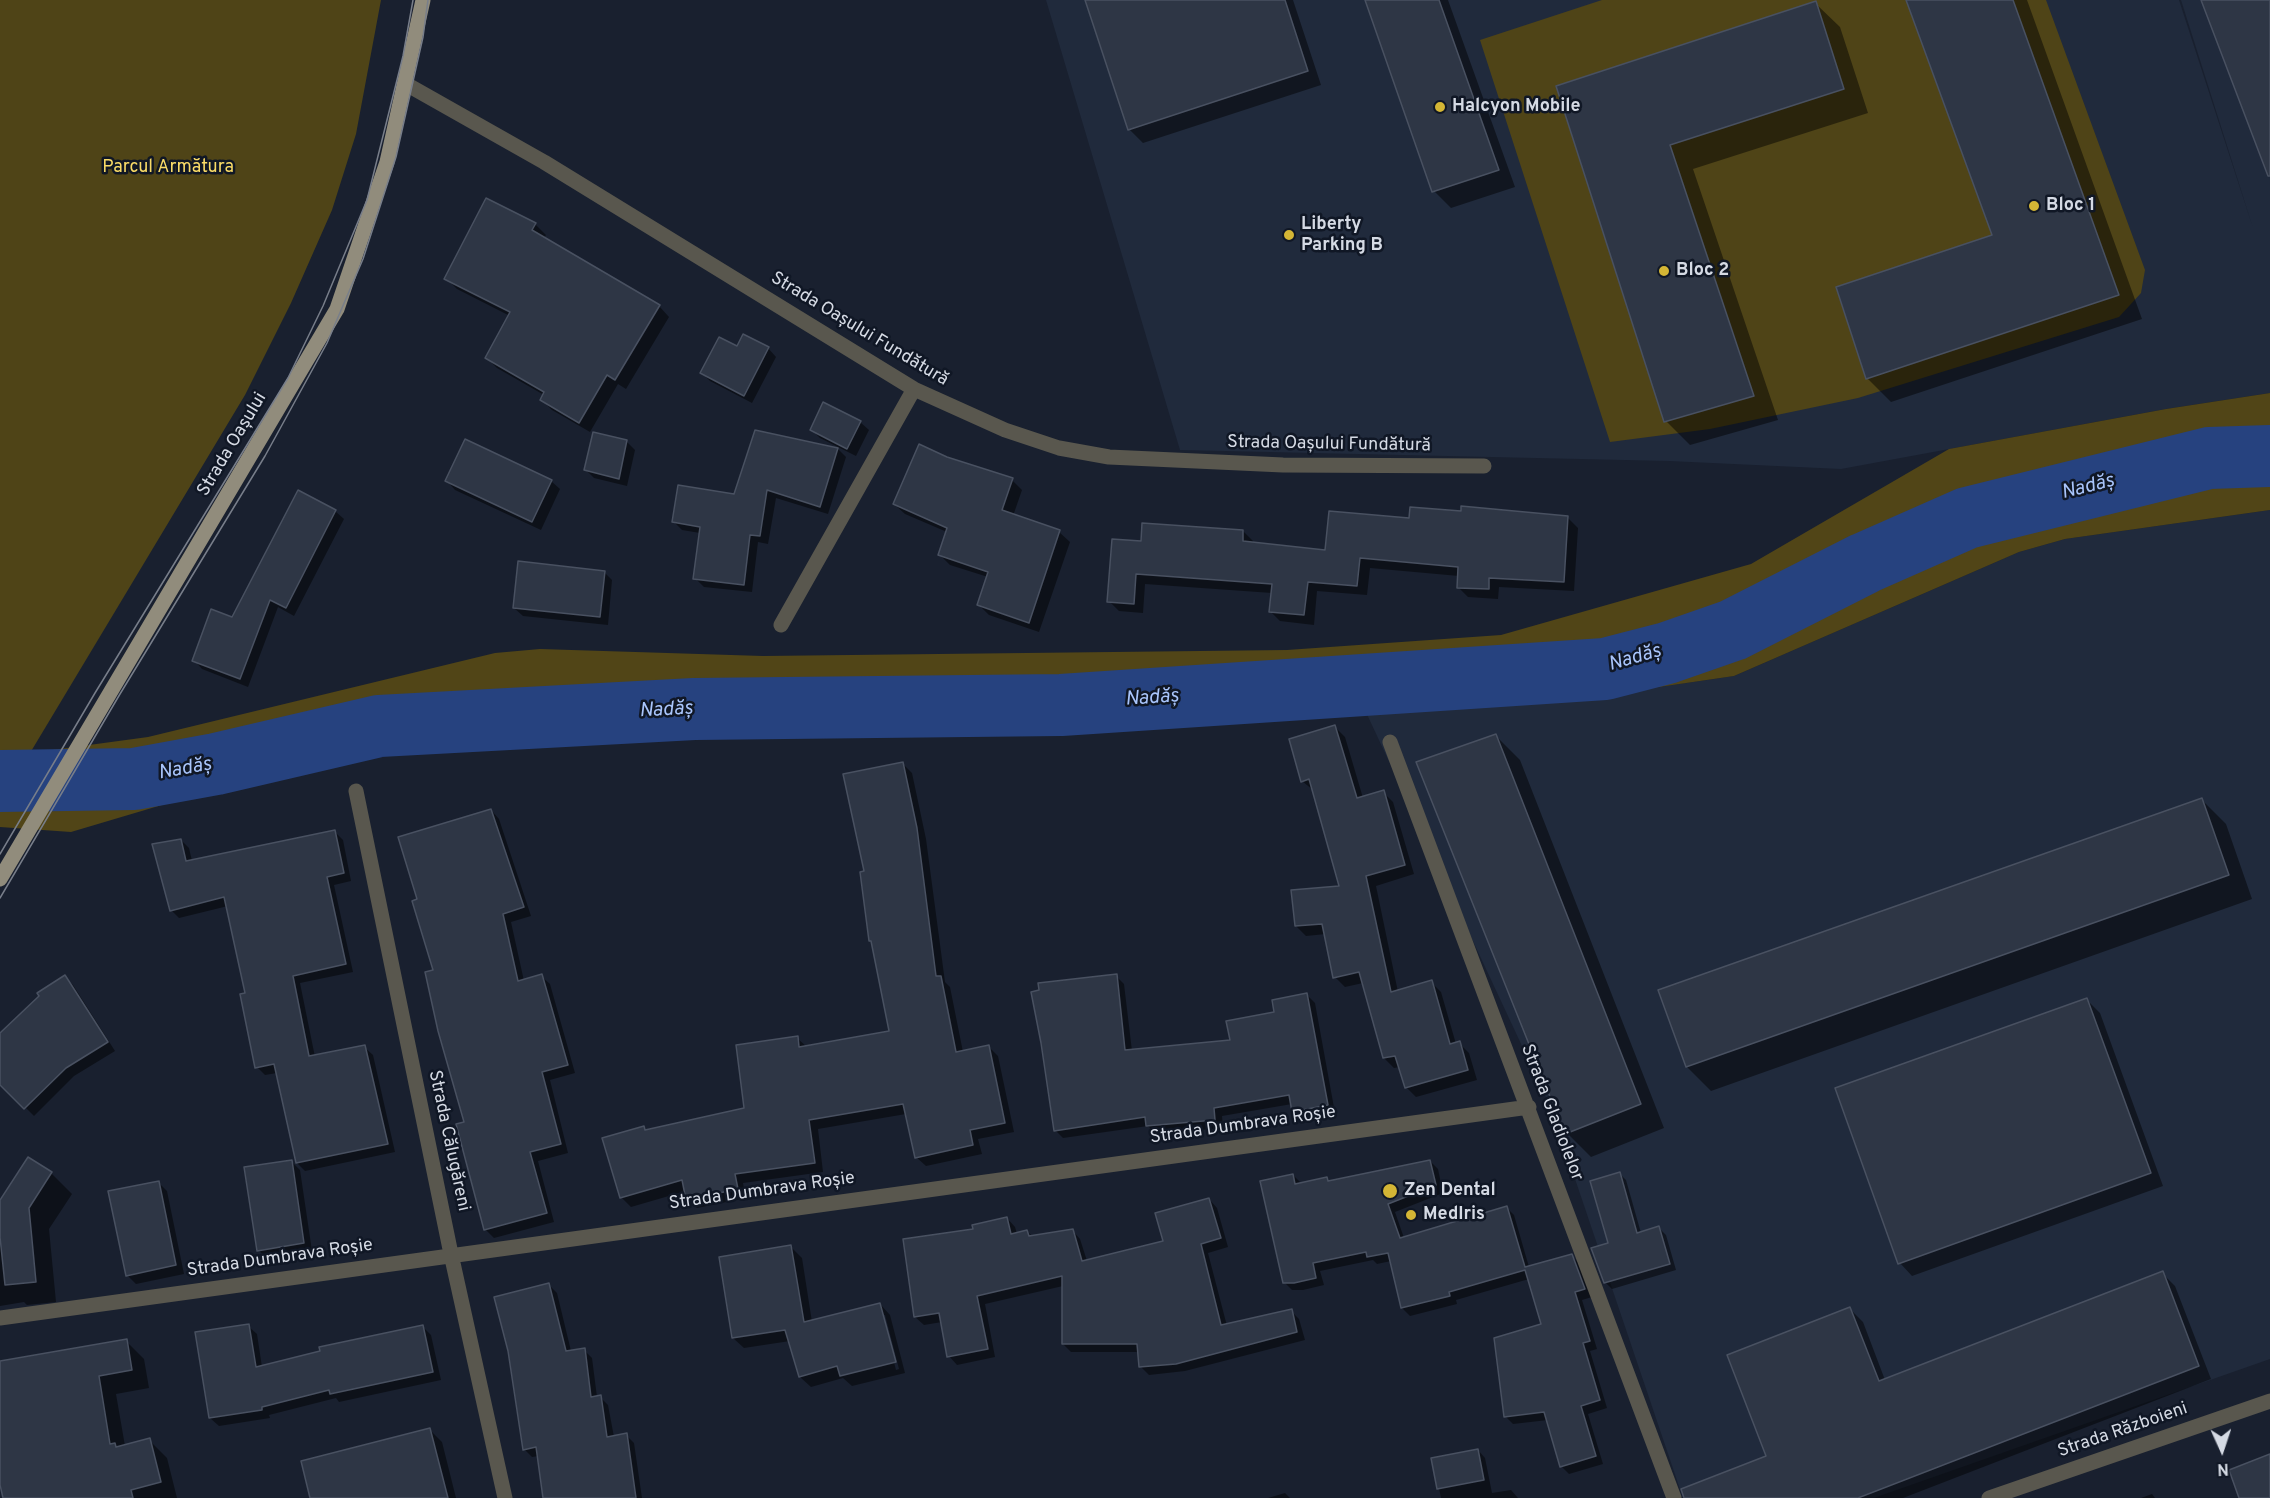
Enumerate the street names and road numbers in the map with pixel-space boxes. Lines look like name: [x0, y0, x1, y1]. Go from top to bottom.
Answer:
street label: Strada Oașului Fundătură: [766, 268, 952, 392]
street label: Strada Oașului: [194, 389, 272, 501]
street label: Strada Oașului Fundătură: [1227, 432, 1431, 458]
street label: Strada Gladiolelor: [1515, 1042, 1587, 1184]
street label: Strada Călugăreni: [423, 1069, 473, 1213]
street label: Strada Dumbrava Roșie: [1149, 1102, 1337, 1150]
street label: Strada Dumbrava Roșie: [668, 1168, 856, 1216]
street label: Strada Dumbrava Roșie: [186, 1235, 374, 1283]
street label: Strada Războieni: [2055, 1399, 2191, 1463]

